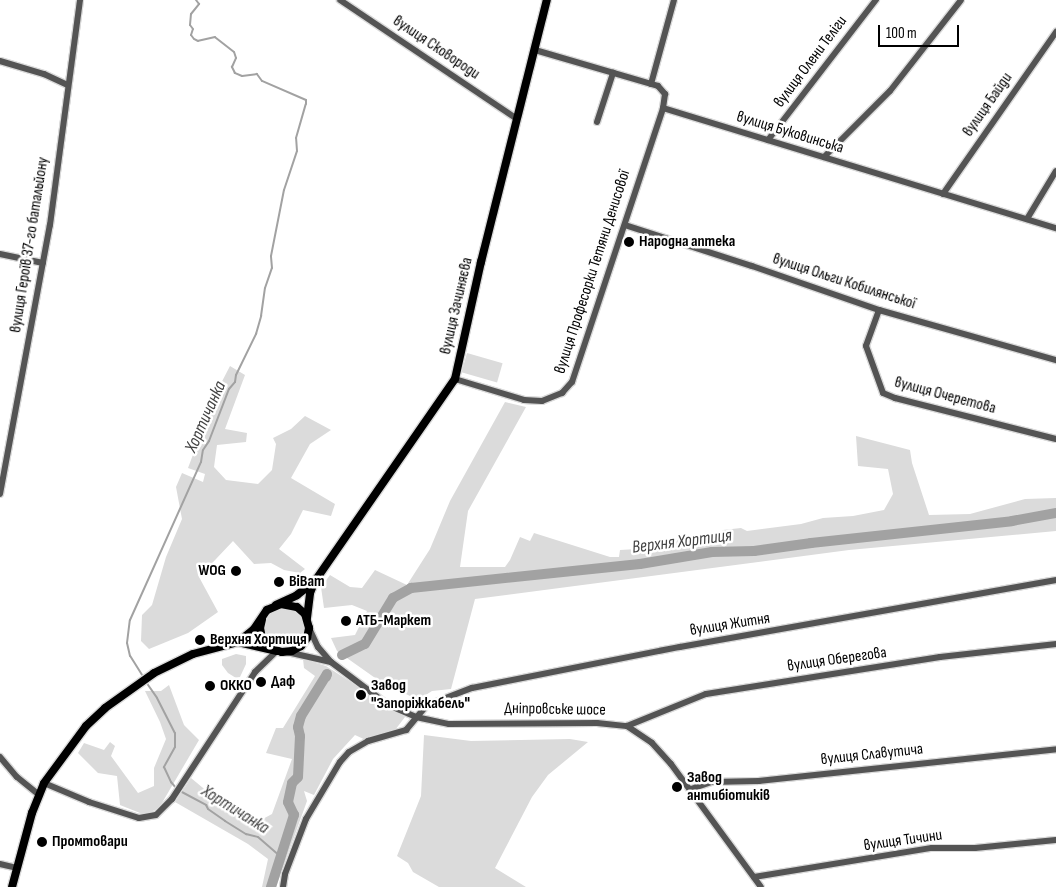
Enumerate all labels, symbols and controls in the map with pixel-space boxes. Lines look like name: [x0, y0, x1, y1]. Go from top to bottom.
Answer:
street label: вулиця Сковороди: [389, 12, 483, 84]
street label: вулиця Олени Теліги: [770, 12, 852, 112]
scale bar: [881, 15, 962, 47]
text: 100 m: [886, 24, 917, 43]
street label: вулиця Байди: [959, 69, 1017, 141]
street label: вулиця Буковинська: [734, 108, 846, 158]
street label: вулиця Героїв 37-го батальйону: [7, 156, 53, 334]
street label: вулиця Професорки Тетяни Денисової: [551, 168, 635, 376]
place label: Народна аптека: [639, 232, 735, 252]
marker: Народна аптека: [623, 236, 635, 248]
street label: вулиця Ольги Кобилянської: [770, 250, 918, 314]
street label: вулиця Зачиняєва: [437, 256, 477, 356]
street label: вулиця Очеретова: [892, 373, 998, 419]
water label: Хортичанка: [181, 378, 231, 456]
water label: Верхня Хортиця: [631, 525, 733, 559]
place label: WOG: [198, 561, 226, 581]
marker: WOG: [230, 565, 242, 577]
place label: ВіВат: [289, 572, 325, 592]
marker: ВіВат: [273, 576, 285, 588]
street label: вулиця Житня: [689, 609, 771, 641]
place label: АТБ-Маркет: [356, 611, 431, 631]
marker: АТБ-Маркет: [340, 615, 352, 627]
place label: Верхня Хортиця: [210, 630, 307, 650]
marker: Верхня Хортиця: [194, 634, 206, 646]
street label: вулиця Оберегова: [786, 644, 888, 676]
place label: Даф: [271, 672, 295, 692]
place label: ОККО: [220, 676, 252, 696]
marker: Даф: [255, 676, 267, 688]
place label: Завод "Запоріжкабель": [371, 676, 470, 714]
marker: ОККО: [204, 680, 216, 692]
marker: Завод "Запоріжкабель": [355, 689, 367, 701]
street label: Дніпровське шосе: [504, 700, 606, 720]
street label: вулиця Славутича: [820, 740, 924, 770]
place label: Завод антибіотиків: [687, 768, 770, 806]
water label: Хортичанка: [197, 781, 273, 839]
marker: Завод антибіотиків: [671, 781, 683, 793]
street label: вулиця Тичини: [863, 826, 943, 856]
place label: Промтовари: [52, 832, 128, 852]
marker: Промтовари: [36, 836, 48, 848]

